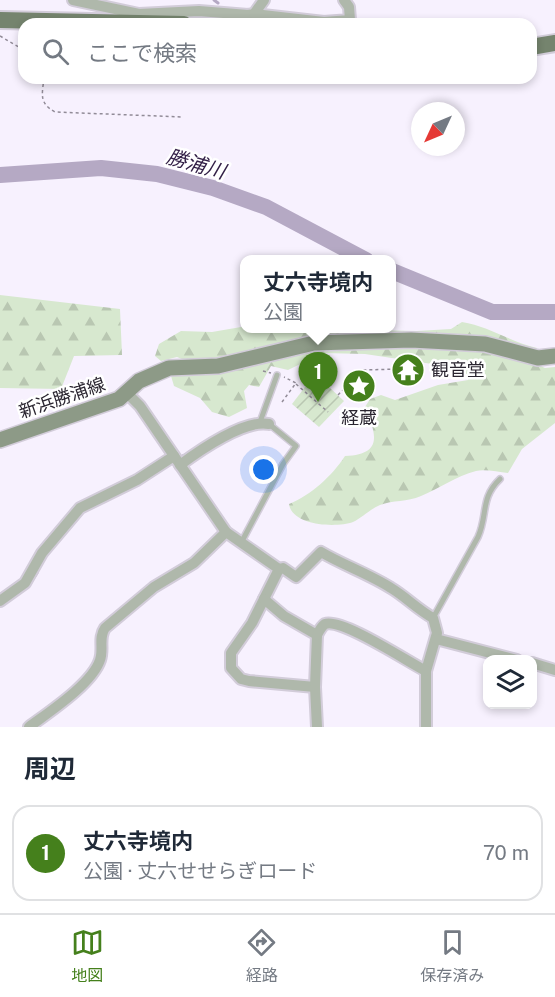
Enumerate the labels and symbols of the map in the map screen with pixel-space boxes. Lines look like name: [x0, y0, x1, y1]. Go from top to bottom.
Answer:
north arrow: [411, 102, 465, 156]
water label: 勝浦川: [164, 144, 230, 184]
pin: 1: [298, 352, 338, 402]
temple icon: 観音堂: [390, 352, 426, 388]
place label: 観音堂: [431, 359, 485, 380]
place icon: 経蔵: [341, 368, 377, 404]
street label: 新浜勝浦線: [16, 373, 108, 422]
place label: 経蔵: [341, 407, 377, 428]
your location: [249, 455, 278, 484]

